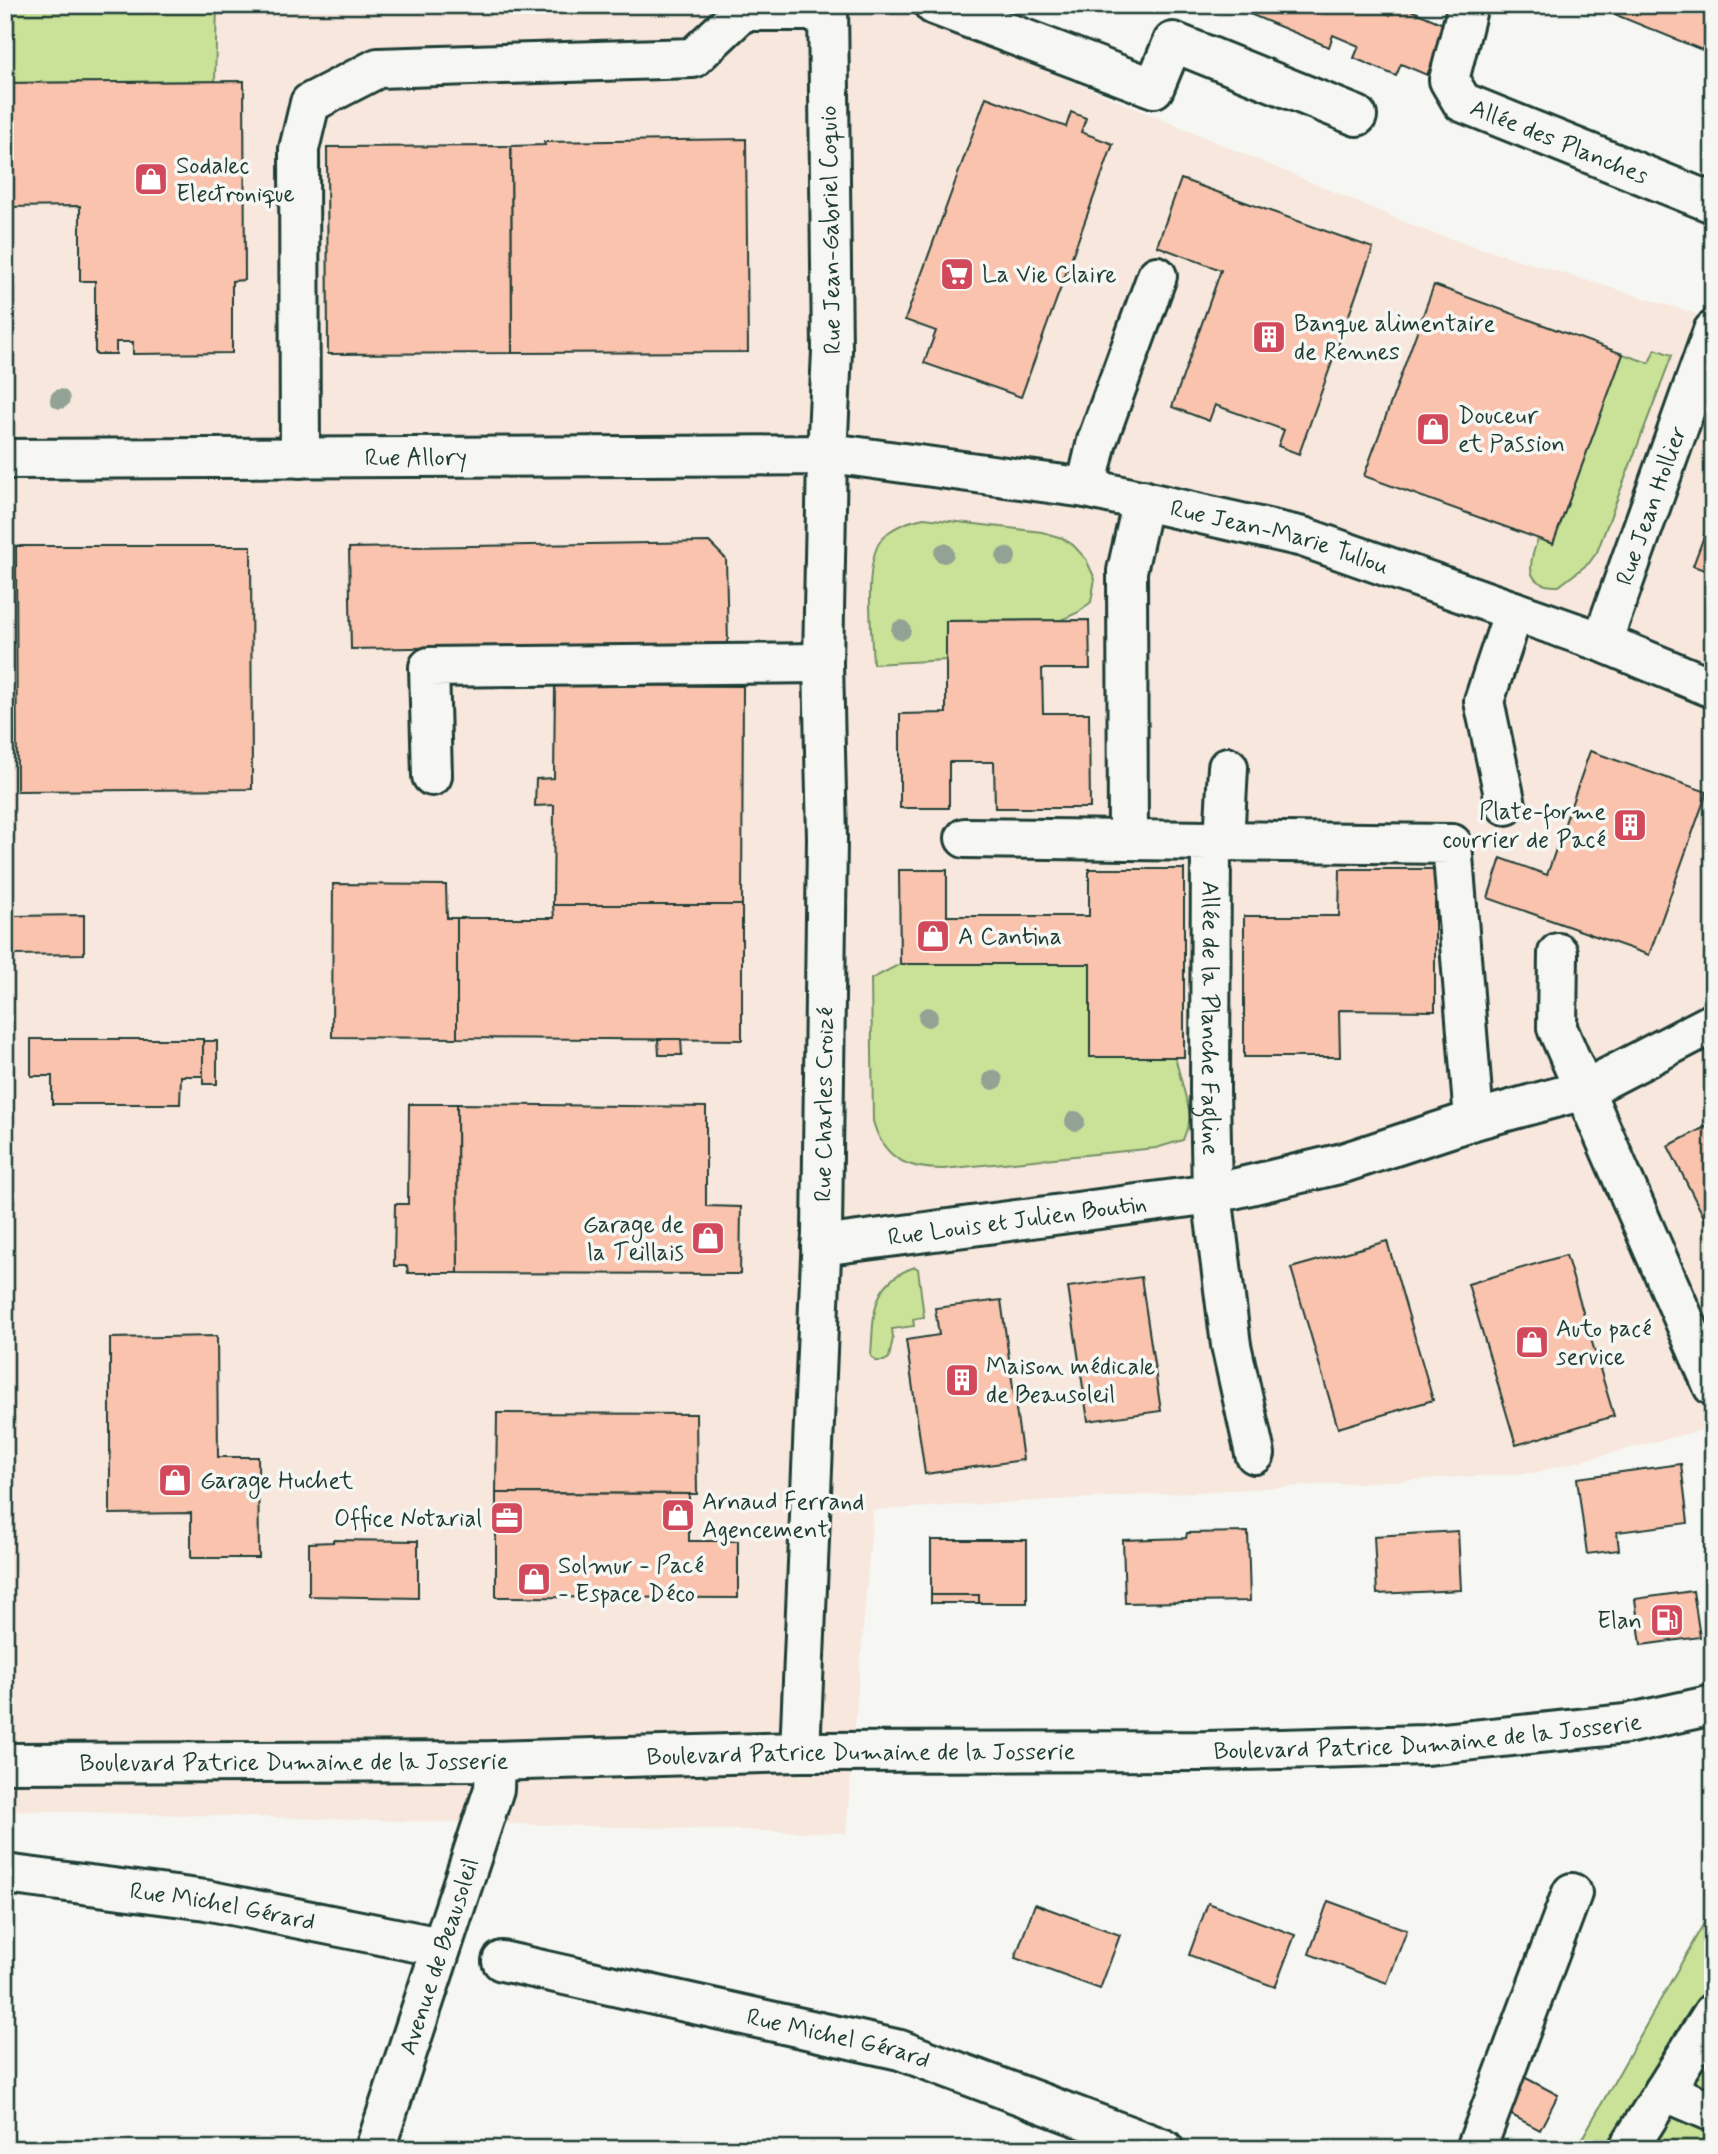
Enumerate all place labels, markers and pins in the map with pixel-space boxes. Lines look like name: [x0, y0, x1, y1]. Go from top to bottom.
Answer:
place label: Sodalec Electronique: [176, 151, 295, 210]
shop icon: Sodalec Electronique: [132, 160, 170, 198]
supermarket icon: La Vie Claire: [938, 255, 976, 293]
place label: La Vie Claire: [982, 260, 1117, 291]
place label: Banque alimentaire de Rennes: [1294, 309, 1495, 368]
building icon: Banque alimentaire de Rennes: [1250, 318, 1288, 356]
place label: Douceur et Passion: [1458, 401, 1565, 460]
shop icon: Douceur et Passion: [1414, 410, 1452, 448]
place label: Plate-forme courrier de Pacé: [1443, 797, 1606, 856]
building icon: Plate-forme courrier de Pacé: [1611, 806, 1649, 844]
shop icon: A Cantina: [914, 917, 952, 955]
place label: A Cantina: [958, 922, 1062, 953]
place label: Garage de la Teillais: [583, 1210, 684, 1269]
shop icon: Garage de la Teillais: [689, 1219, 727, 1257]
place label: Auto pacé service: [1556, 1314, 1652, 1373]
shop icon: Auto pacé service: [1513, 1323, 1551, 1361]
place label: Maison médicale de Beausoleil: [986, 1352, 1155, 1411]
building icon: Maison médicale de Beausoleil: [943, 1361, 981, 1399]
shop icon: Garage Huchet: [156, 1461, 194, 1499]
place label: Garage Huchet: [200, 1466, 353, 1499]
place label: Arnaud Ferrand Agencement: [702, 1487, 864, 1546]
shop icon: Arnaud Ferrand Agencement: [659, 1496, 697, 1534]
office icon: Office Notarial: [488, 1499, 526, 1537]
place label: Office Notarial: [334, 1504, 482, 1535]
place label: Solmur - Pacé - Espace Déco: [558, 1551, 704, 1610]
shop icon: Solmur - Pacé - Espace Déco: [515, 1560, 553, 1598]
fuel station icon: Elan: [1648, 1601, 1686, 1639]
place label: Elan: [1597, 1606, 1642, 1637]

